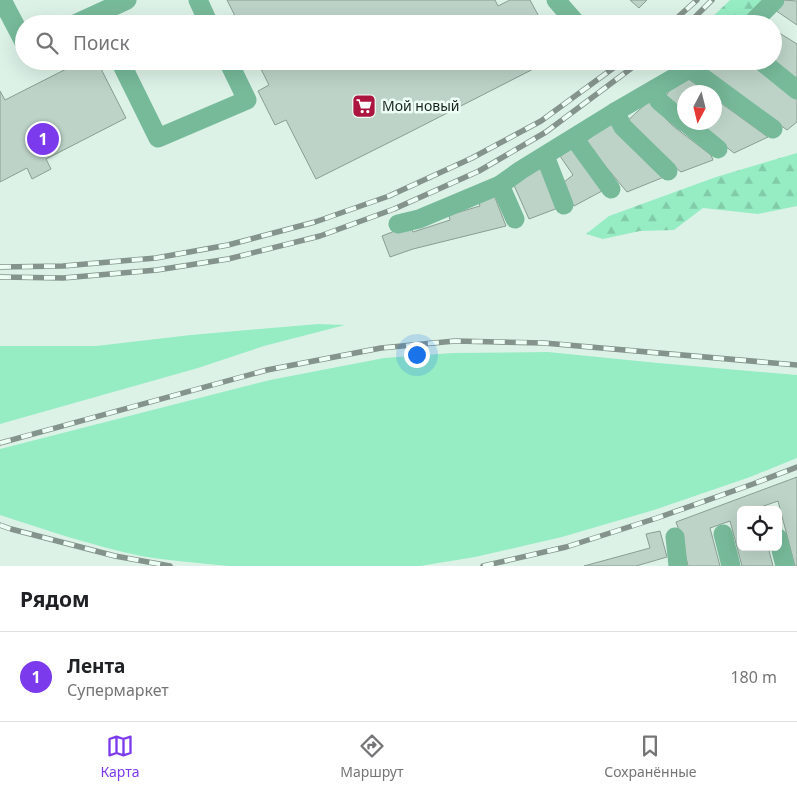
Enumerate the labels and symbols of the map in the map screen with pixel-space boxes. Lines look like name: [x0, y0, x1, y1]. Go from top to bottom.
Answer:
north arrow: [677, 85, 722, 130]
supermarket icon: Мой новый: [351, 93, 377, 119]
place label: Мой новый: [382, 96, 459, 115]
pin: 1: [27, 120, 59, 158]
your location: [404, 342, 430, 368]

